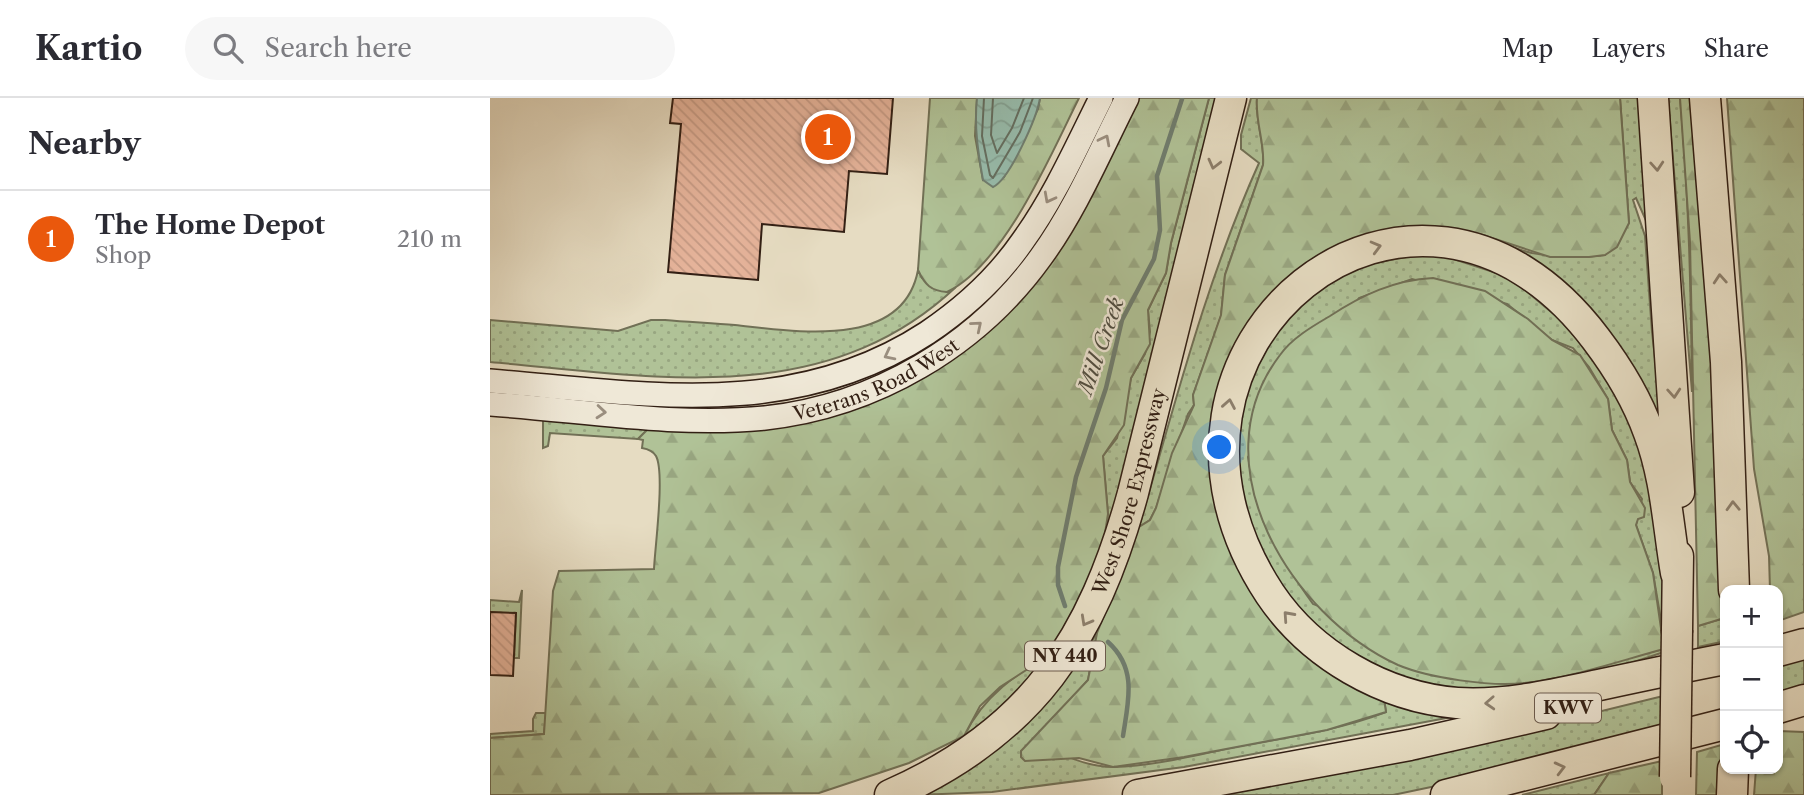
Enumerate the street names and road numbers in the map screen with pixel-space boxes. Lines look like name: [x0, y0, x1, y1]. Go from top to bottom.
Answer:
street label: Veterans Road West: [790, 334, 964, 426]
street label: West Shore Expressway: [1087, 385, 1171, 599]
road number: NY 440: [1025, 642, 1105, 670]
road number: KWV: [1535, 694, 1601, 722]

